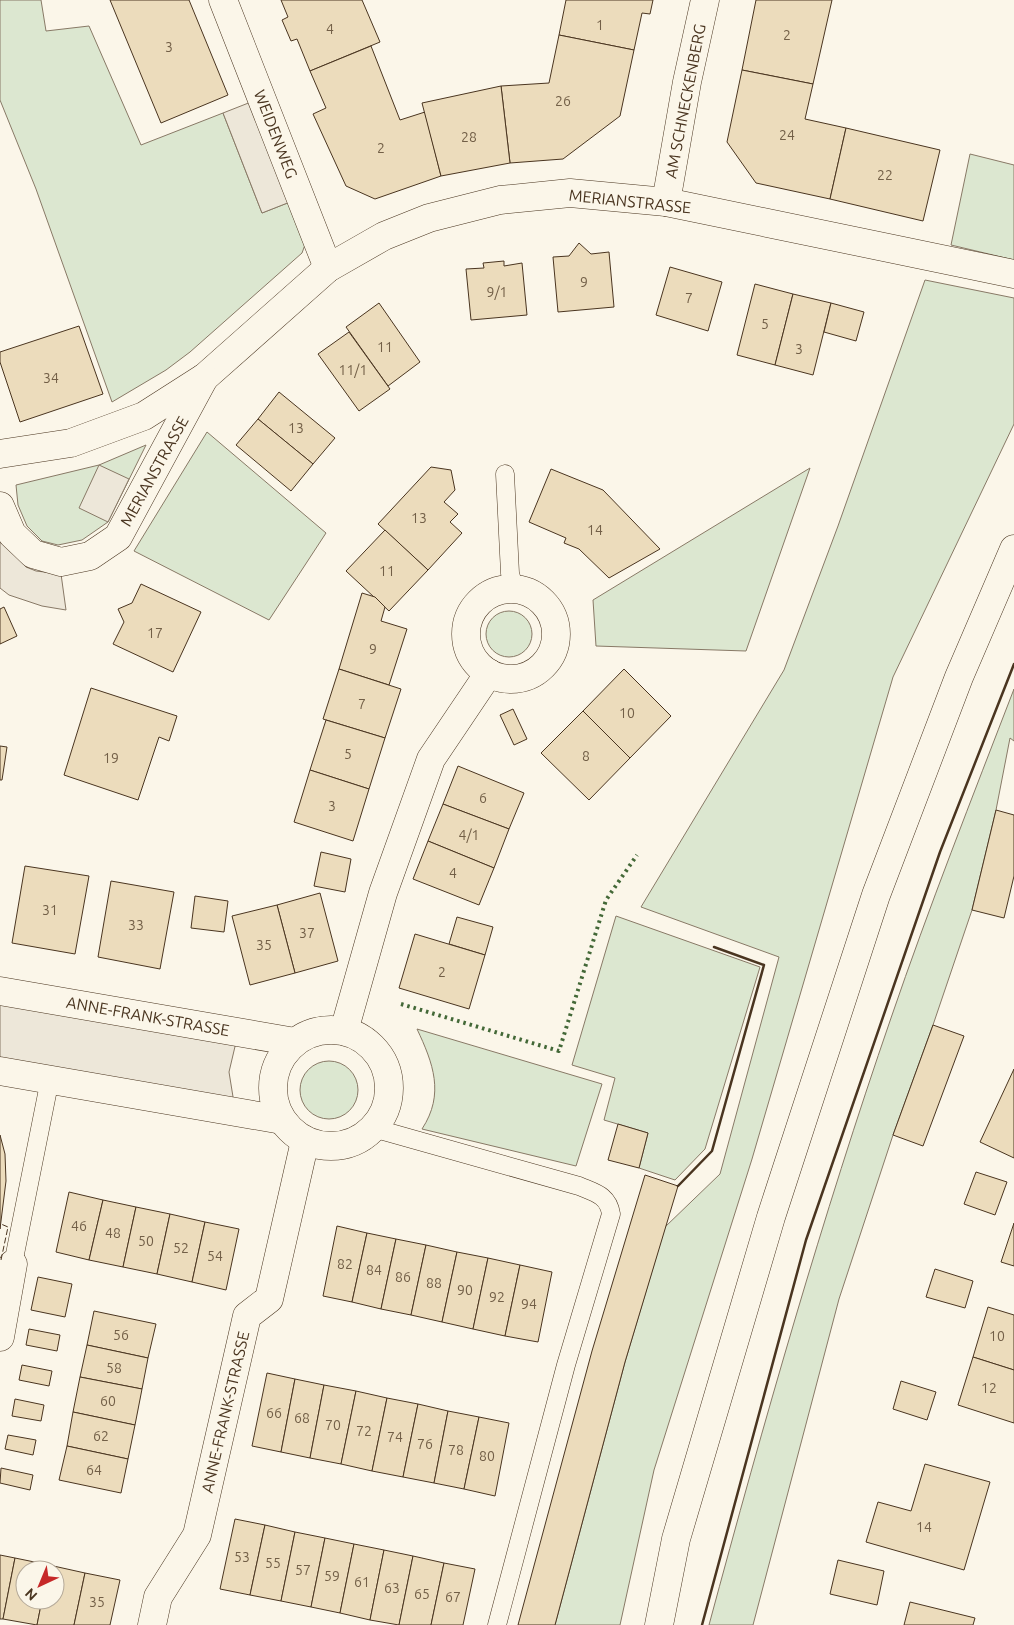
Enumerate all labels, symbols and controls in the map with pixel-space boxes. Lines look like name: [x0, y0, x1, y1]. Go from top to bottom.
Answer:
house number: 1: [596, 17, 604, 33]
house number: 4: [326, 21, 334, 37]
street label: AM SCHNECKENBERG: [661, 22, 709, 180]
house number: 2: [783, 27, 791, 43]
house number: 3: [165, 39, 173, 55]
street label: WEIDENWEG: [251, 87, 301, 181]
house number: 26: [555, 93, 571, 109]
house number: 24: [779, 127, 795, 143]
house number: 28: [461, 129, 477, 145]
house number: 2: [377, 140, 385, 156]
house number: 22: [877, 167, 893, 183]
street label: MERIANSTRASSE: [568, 186, 692, 216]
house number: 9: [580, 274, 588, 290]
house number: 9/1: [487, 284, 507, 300]
house number: 7: [685, 290, 693, 306]
house number: 5: [761, 316, 769, 332]
house number: 11: [377, 339, 393, 355]
house number: 3: [795, 341, 803, 357]
house number: 11/1: [339, 362, 367, 378]
house number: 34: [43, 370, 59, 386]
street label: MERIANSTRASSE: [116, 413, 192, 529]
house number: 13: [288, 420, 304, 436]
house number: 13: [411, 510, 427, 526]
house number: 14: [587, 522, 603, 538]
house number: 11: [379, 563, 395, 579]
house number: 17: [147, 625, 163, 641]
house number: 9: [369, 641, 377, 657]
house number: 7: [358, 696, 366, 712]
house number: 10: [619, 705, 635, 721]
house number: 5: [344, 746, 352, 762]
house number: 8: [582, 748, 590, 764]
house number: 19: [103, 750, 119, 766]
house number: 6: [479, 790, 487, 806]
house number: 3: [328, 798, 336, 814]
house number: 4/1: [459, 827, 479, 843]
house number: 4: [449, 865, 457, 881]
house number: 31: [42, 902, 58, 918]
house number: 33: [128, 917, 144, 933]
house number: 37: [299, 925, 315, 941]
house number: 35: [256, 937, 272, 953]
house number: 2: [438, 964, 446, 980]
street label: ANNE-FRANK-STRASSE: [65, 993, 231, 1039]
house number: 46: [71, 1218, 87, 1234]
house number: 48: [105, 1225, 121, 1241]
house number: 50: [138, 1233, 154, 1249]
house number: 52: [173, 1240, 189, 1256]
house number: 54: [207, 1248, 223, 1264]
house number: 82: [337, 1256, 353, 1272]
house number: 84: [366, 1262, 382, 1278]
house number: 86: [395, 1269, 411, 1285]
house number: 88: [426, 1275, 442, 1291]
house number: 90: [457, 1282, 473, 1298]
house number: 92: [489, 1289, 505, 1305]
house number: 94: [521, 1296, 537, 1312]
house number: 56: [113, 1327, 129, 1343]
house number: 10: [989, 1328, 1005, 1344]
street label: ANNE-FRANK-STRASSE: [198, 1329, 252, 1495]
house number: 58: [106, 1360, 122, 1376]
house number: 12: [981, 1380, 997, 1396]
house number: 60: [100, 1393, 116, 1409]
house number: 66: [266, 1405, 282, 1421]
house number: 68: [294, 1410, 310, 1426]
house number: 70: [325, 1417, 341, 1433]
house number: 72: [356, 1423, 372, 1439]
house number: 62: [93, 1428, 109, 1444]
house number: 74: [387, 1429, 403, 1445]
house number: 76: [417, 1436, 433, 1452]
house number: 78: [448, 1442, 464, 1458]
house number: 80: [479, 1448, 495, 1464]
house number: 64: [86, 1462, 102, 1478]
house number: 14: [916, 1519, 932, 1535]
house number: 53: [234, 1549, 250, 1565]
house number: 55: [265, 1555, 281, 1571]
north arrow: [15, 1560, 65, 1610]
house number: 57: [295, 1562, 311, 1578]
house number: 59: [324, 1568, 340, 1584]
house number: 61: [354, 1574, 370, 1590]
house number: 63: [384, 1580, 400, 1596]
text: N: [22, 1585, 40, 1604]
house number: 65: [414, 1586, 430, 1602]
house number: 67: [445, 1589, 461, 1605]
house number: 35: [89, 1594, 105, 1610]

